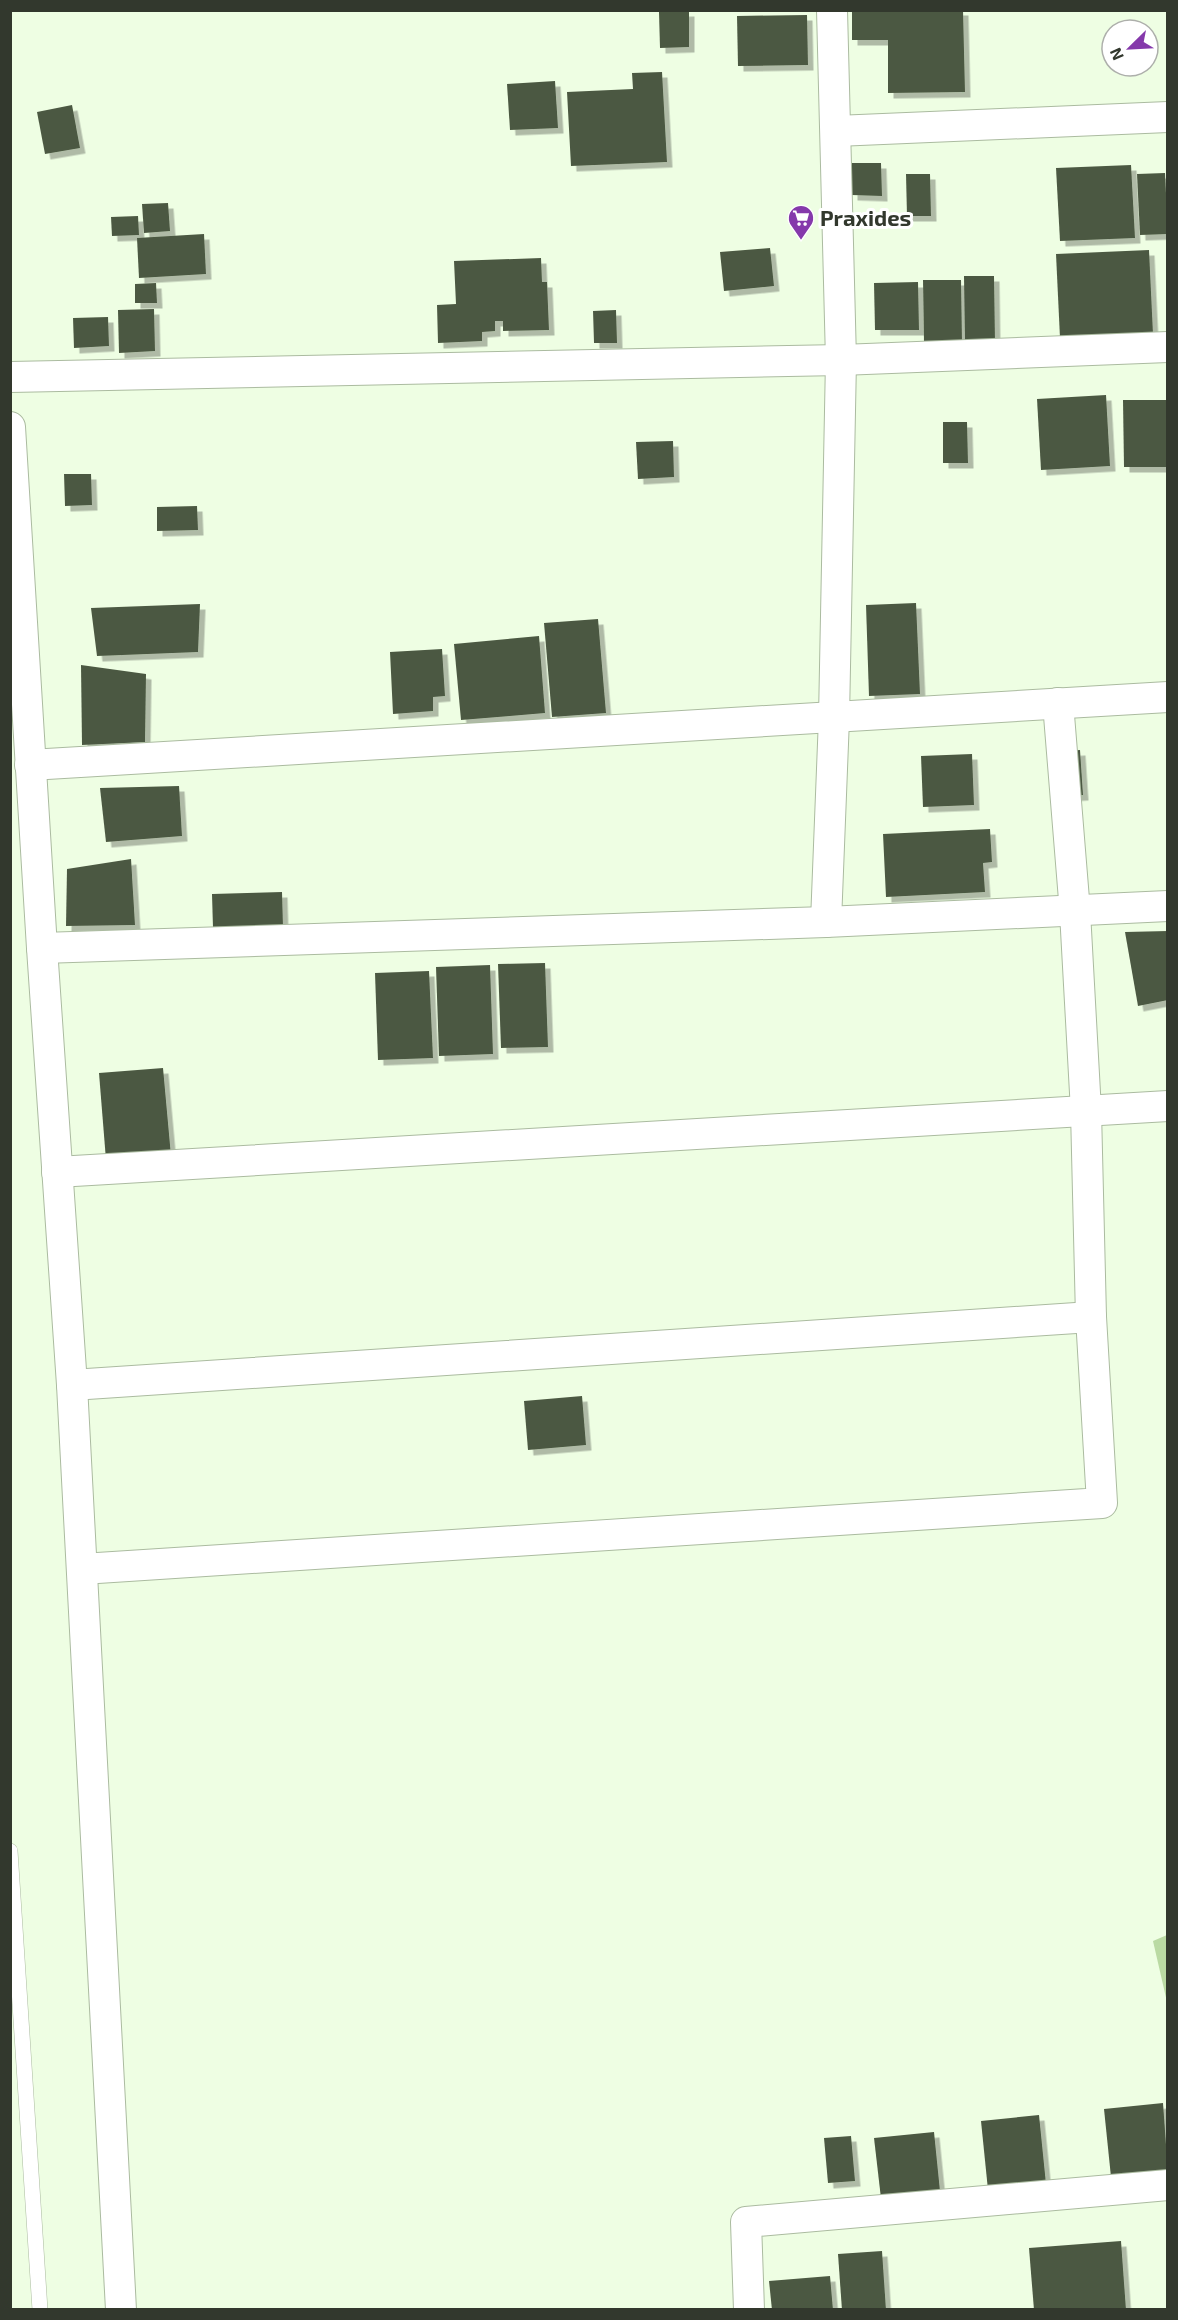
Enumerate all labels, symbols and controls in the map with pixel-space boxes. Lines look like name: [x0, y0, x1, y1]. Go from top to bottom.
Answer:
north arrow: [1100, 18, 1160, 78]
text: N: [1105, 45, 1127, 63]
supermarket icon: Praxides: [786, 203, 816, 241]
place label: Praxides: [820, 204, 911, 230]

